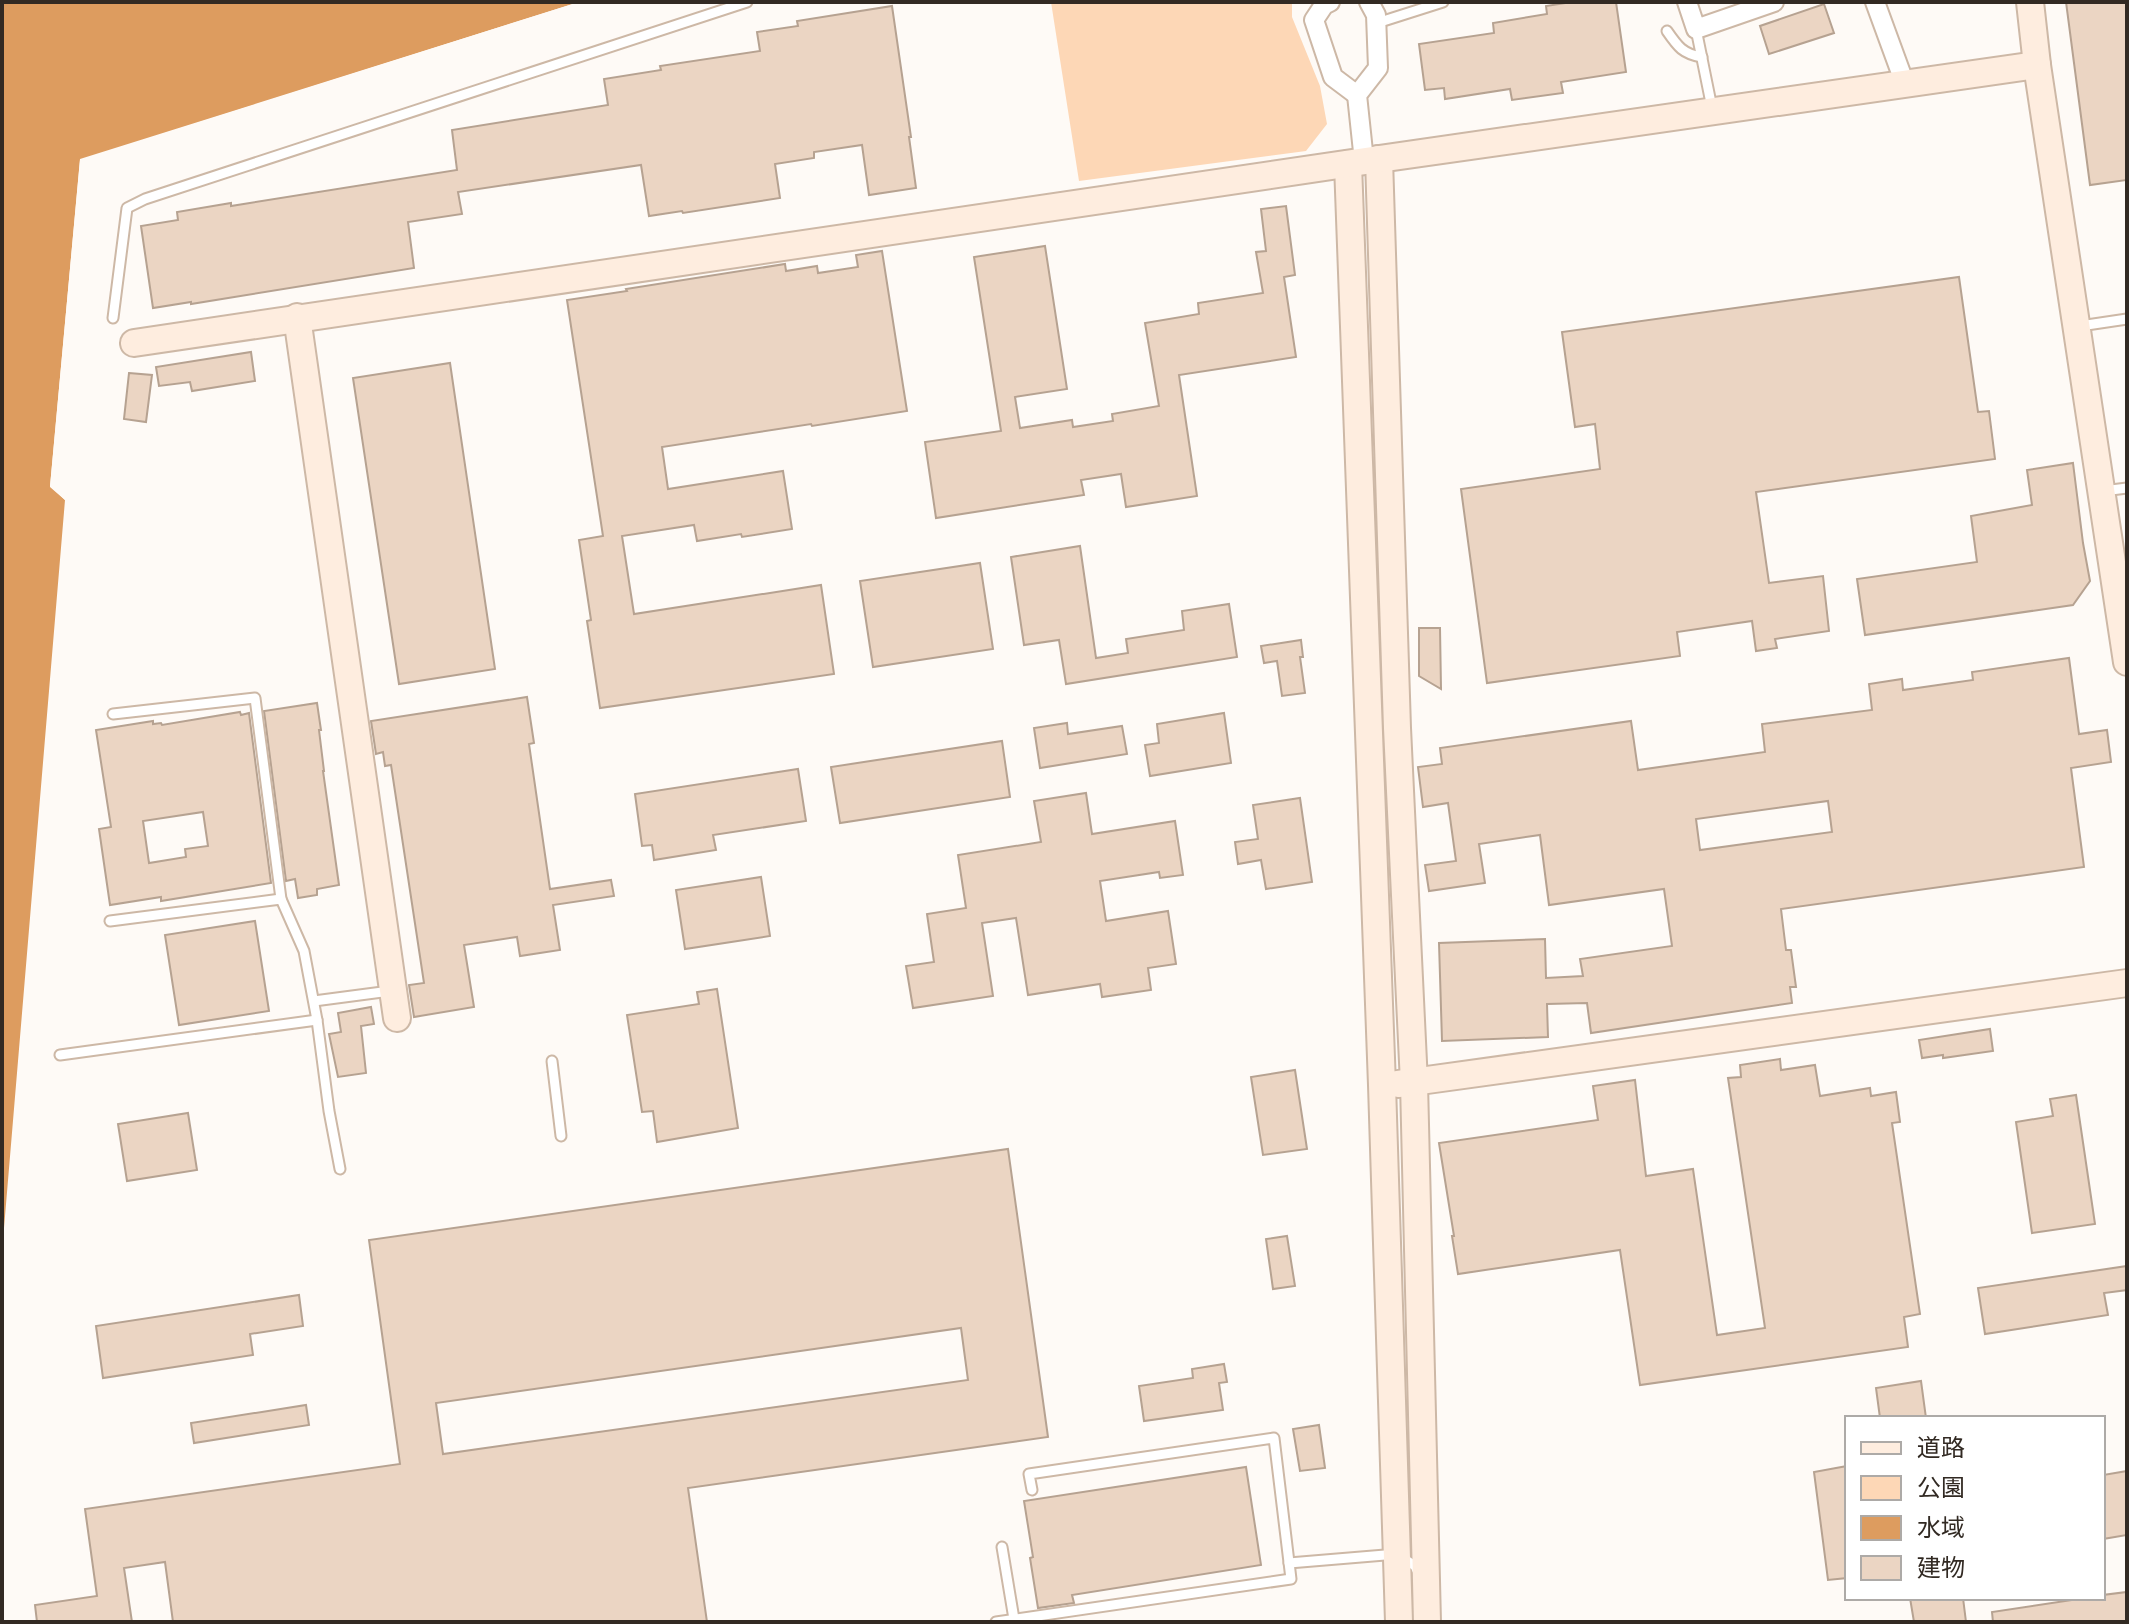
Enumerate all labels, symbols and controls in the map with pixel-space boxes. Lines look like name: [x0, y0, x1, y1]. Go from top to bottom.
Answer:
legend: [1845, 1416, 2105, 1600]
text: 道路: [1917, 1430, 1965, 1462]
text: 公園: [1917, 1470, 1965, 1502]
text: 水域: [1917, 1510, 1965, 1542]
text: 建物: [1917, 1550, 1965, 1582]

